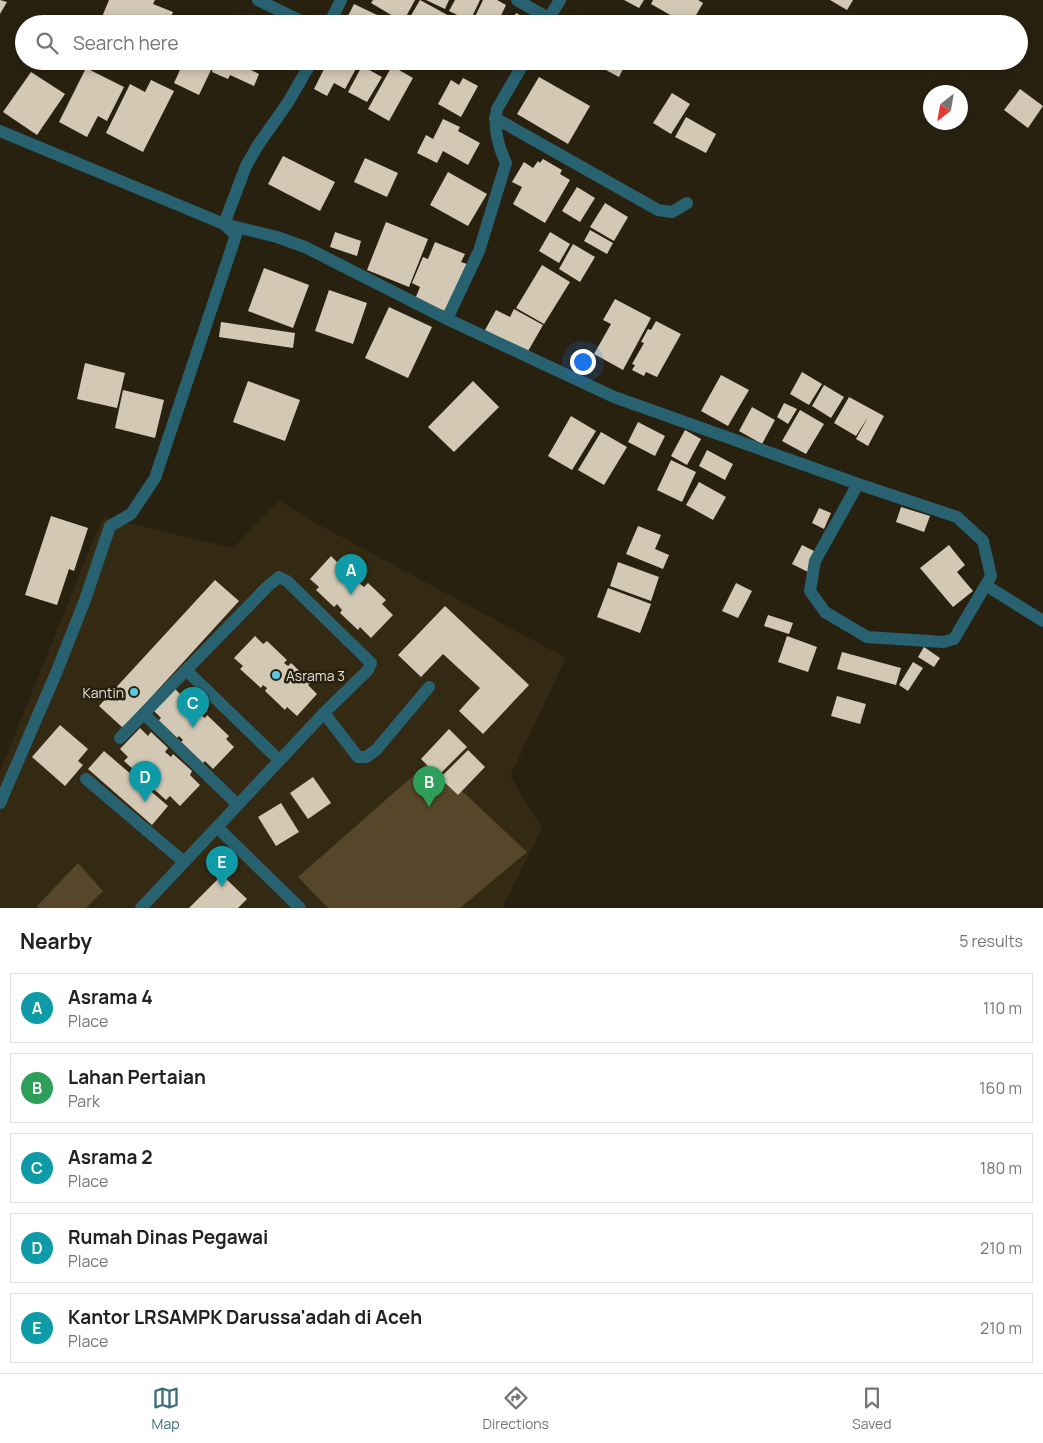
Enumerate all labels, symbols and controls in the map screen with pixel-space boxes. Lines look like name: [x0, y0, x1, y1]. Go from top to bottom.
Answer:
search box: [15, 15, 1028, 70]
icon: search: [33, 29, 61, 57]
text: Search here: [73, 30, 179, 56]
north arrow: [923, 85, 968, 130]
your location: [570, 349, 596, 375]
pin: A: [335, 554, 367, 595]
place label: Asrama 3: [286, 666, 345, 685]
marker: Asrama 3: [270, 669, 282, 681]
place label: Kantin: [82, 683, 124, 702]
marker: Kantin: [128, 686, 140, 698]
pin: C: [177, 687, 209, 728]
pin: D: [129, 761, 161, 802]
pin: B: [413, 766, 445, 807]
pin: E: [206, 846, 238, 887]
text: Nearby: [20, 927, 92, 955]
text: 5 results: [959, 930, 1023, 952]
text: Asrama 4: [68, 984, 153, 1010]
text: A: [32, 997, 42, 1019]
text: 110 m: [983, 997, 1022, 1019]
text: Place: [68, 1010, 108, 1032]
text: Lahan Pertaian: [68, 1064, 206, 1090]
text: B: [32, 1077, 42, 1099]
text: 160 m: [979, 1077, 1022, 1099]
text: Park: [68, 1090, 100, 1112]
text: Asrama 2: [68, 1144, 152, 1170]
text: C: [31, 1157, 43, 1179]
text: 180 m: [980, 1157, 1022, 1179]
text: Place: [68, 1170, 108, 1192]
text: Rumah Dinas Pegawai: [68, 1224, 268, 1250]
text: D: [31, 1237, 43, 1259]
text: 210 m: [980, 1237, 1022, 1259]
text: Place: [68, 1250, 108, 1272]
text: Kantor LRSAMPK Darussa'adah di Aceh: [68, 1304, 422, 1330]
text: E: [32, 1317, 42, 1339]
text: 210 m: [980, 1317, 1022, 1339]
text: Place: [68, 1330, 108, 1352]
tab: Map: [152, 1384, 180, 1433]
tab: Directions: [483, 1384, 549, 1433]
tab: Saved: [852, 1384, 891, 1433]

